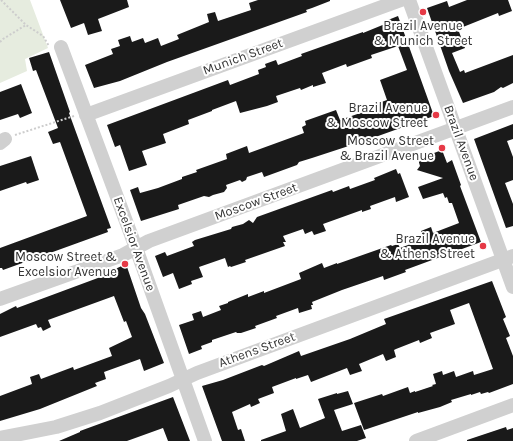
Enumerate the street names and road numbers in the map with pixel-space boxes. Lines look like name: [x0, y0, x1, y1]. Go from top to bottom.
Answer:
street label: Munich Street: [201, 35, 285, 79]
street label: Brazil Avenue: [440, 103, 482, 183]
street label: Moscow Street: [212, 180, 300, 224]
street label: Excelsior Avenue: [110, 195, 158, 293]
street label: Athens Street: [217, 329, 297, 371]

